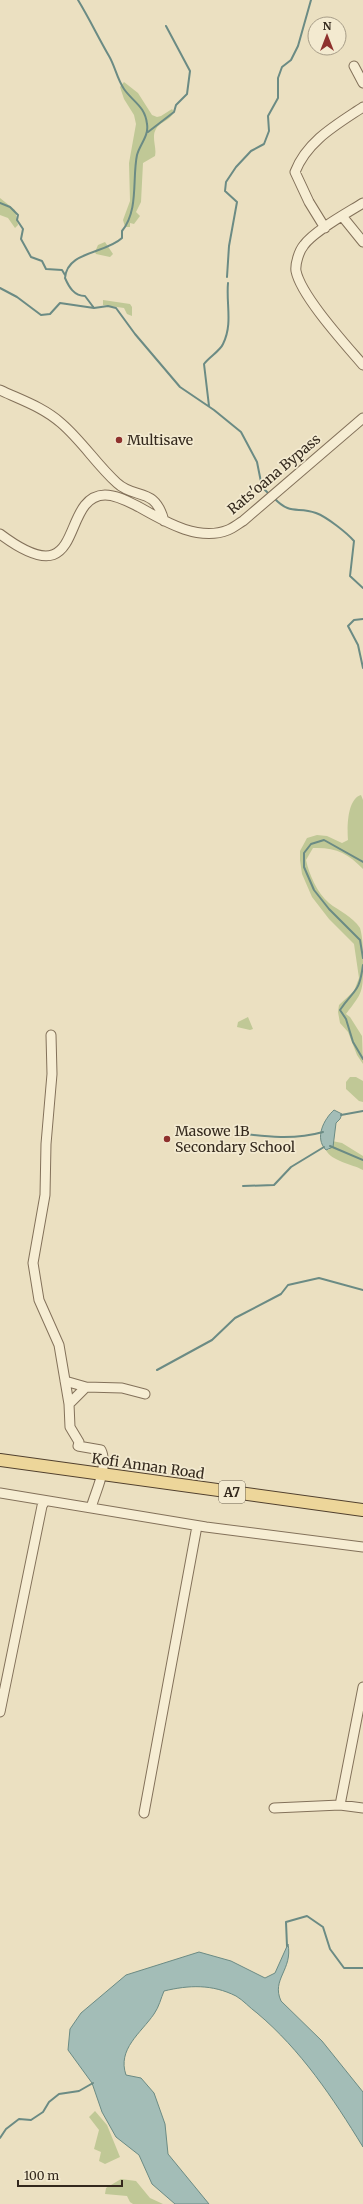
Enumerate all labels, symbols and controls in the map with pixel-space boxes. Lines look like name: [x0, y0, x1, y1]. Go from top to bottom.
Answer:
north arrow: [307, 16, 347, 56]
text: N: [323, 19, 332, 33]
street label: Rats'oana Bypass: [224, 430, 324, 518]
place label: Multisave: [127, 431, 193, 449]
marker: Multisave: [114, 435, 124, 445]
place label: Masowe 1B Secondary School: [175, 1122, 296, 1156]
marker: Masowe 1B Secondary School: [162, 1134, 172, 1144]
street label: Kofi Annan Road: [90, 1449, 206, 1483]
road number: A7: [219, 1481, 245, 1503]
scale bar: [18, 2162, 122, 2188]
text: 100 m: [24, 2168, 59, 2183]

